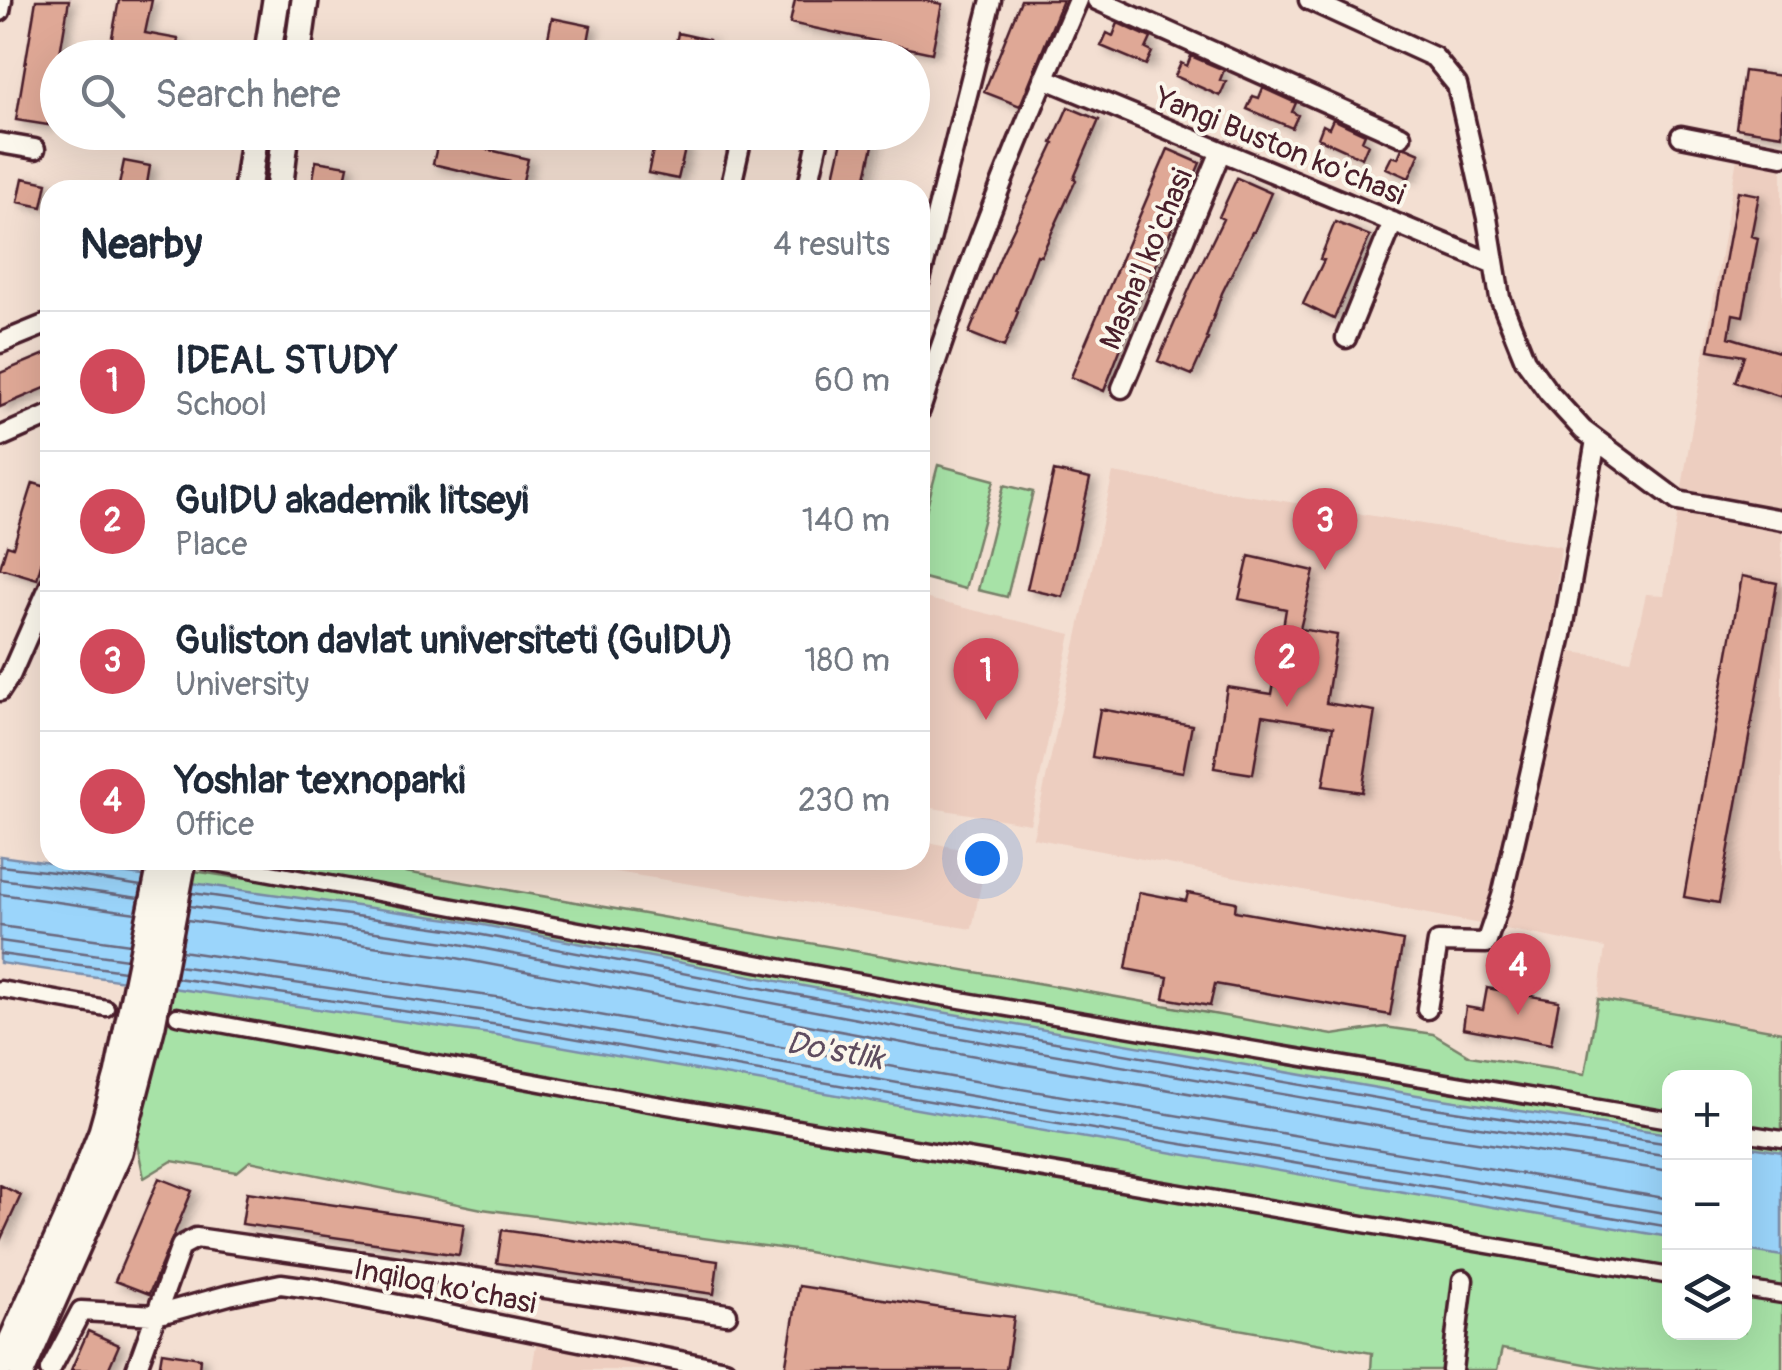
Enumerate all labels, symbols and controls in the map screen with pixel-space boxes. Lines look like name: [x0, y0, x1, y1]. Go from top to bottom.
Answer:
search box: [40, 40, 930, 150]
icon: search: [75, 68, 130, 123]
text: Search here: [155, 71, 341, 119]
street label: Yangi Buston ko'chasi: [1148, 79, 1410, 214]
street label: Masha'l ko'chasi: [1092, 163, 1201, 355]
text: Nearby: [80, 219, 202, 271]
text: 4 results: [773, 225, 890, 265]
text: IDEAL STUDY: [175, 337, 398, 385]
text: 1: [106, 361, 119, 401]
text: 60 m: [814, 361, 890, 401]
text: School: [175, 385, 267, 425]
text: GulDU akademik litseyi: [175, 477, 529, 525]
pin: 3: [1292, 488, 1358, 570]
text: 2: [104, 501, 121, 541]
text: 140 m: [802, 501, 890, 541]
text: Place: [175, 525, 247, 565]
text: Guliston davlat universiteti (GulDU): [175, 617, 734, 665]
pin: 2: [1254, 624, 1320, 707]
pin: 1: [954, 638, 1018, 720]
text: 3: [104, 641, 121, 681]
text: 180 m: [804, 641, 890, 681]
text: University: [175, 665, 309, 705]
text: Yoshlar texnoparki: [175, 757, 465, 805]
text: 4: [103, 781, 122, 821]
text: 230 m: [798, 781, 890, 821]
text: Office: [175, 805, 254, 845]
your location: [957, 833, 1008, 884]
pin: 4: [1486, 932, 1550, 1015]
water label: Do'stlik: [783, 1023, 889, 1080]
map controls: [1662, 1070, 1752, 1340]
button: +: [1662, 1070, 1752, 1160]
button: −: [1662, 1160, 1752, 1250]
button: layers: [1662, 1250, 1752, 1340]
street label: Inqiloq ko'chasi: [350, 1251, 539, 1322]

